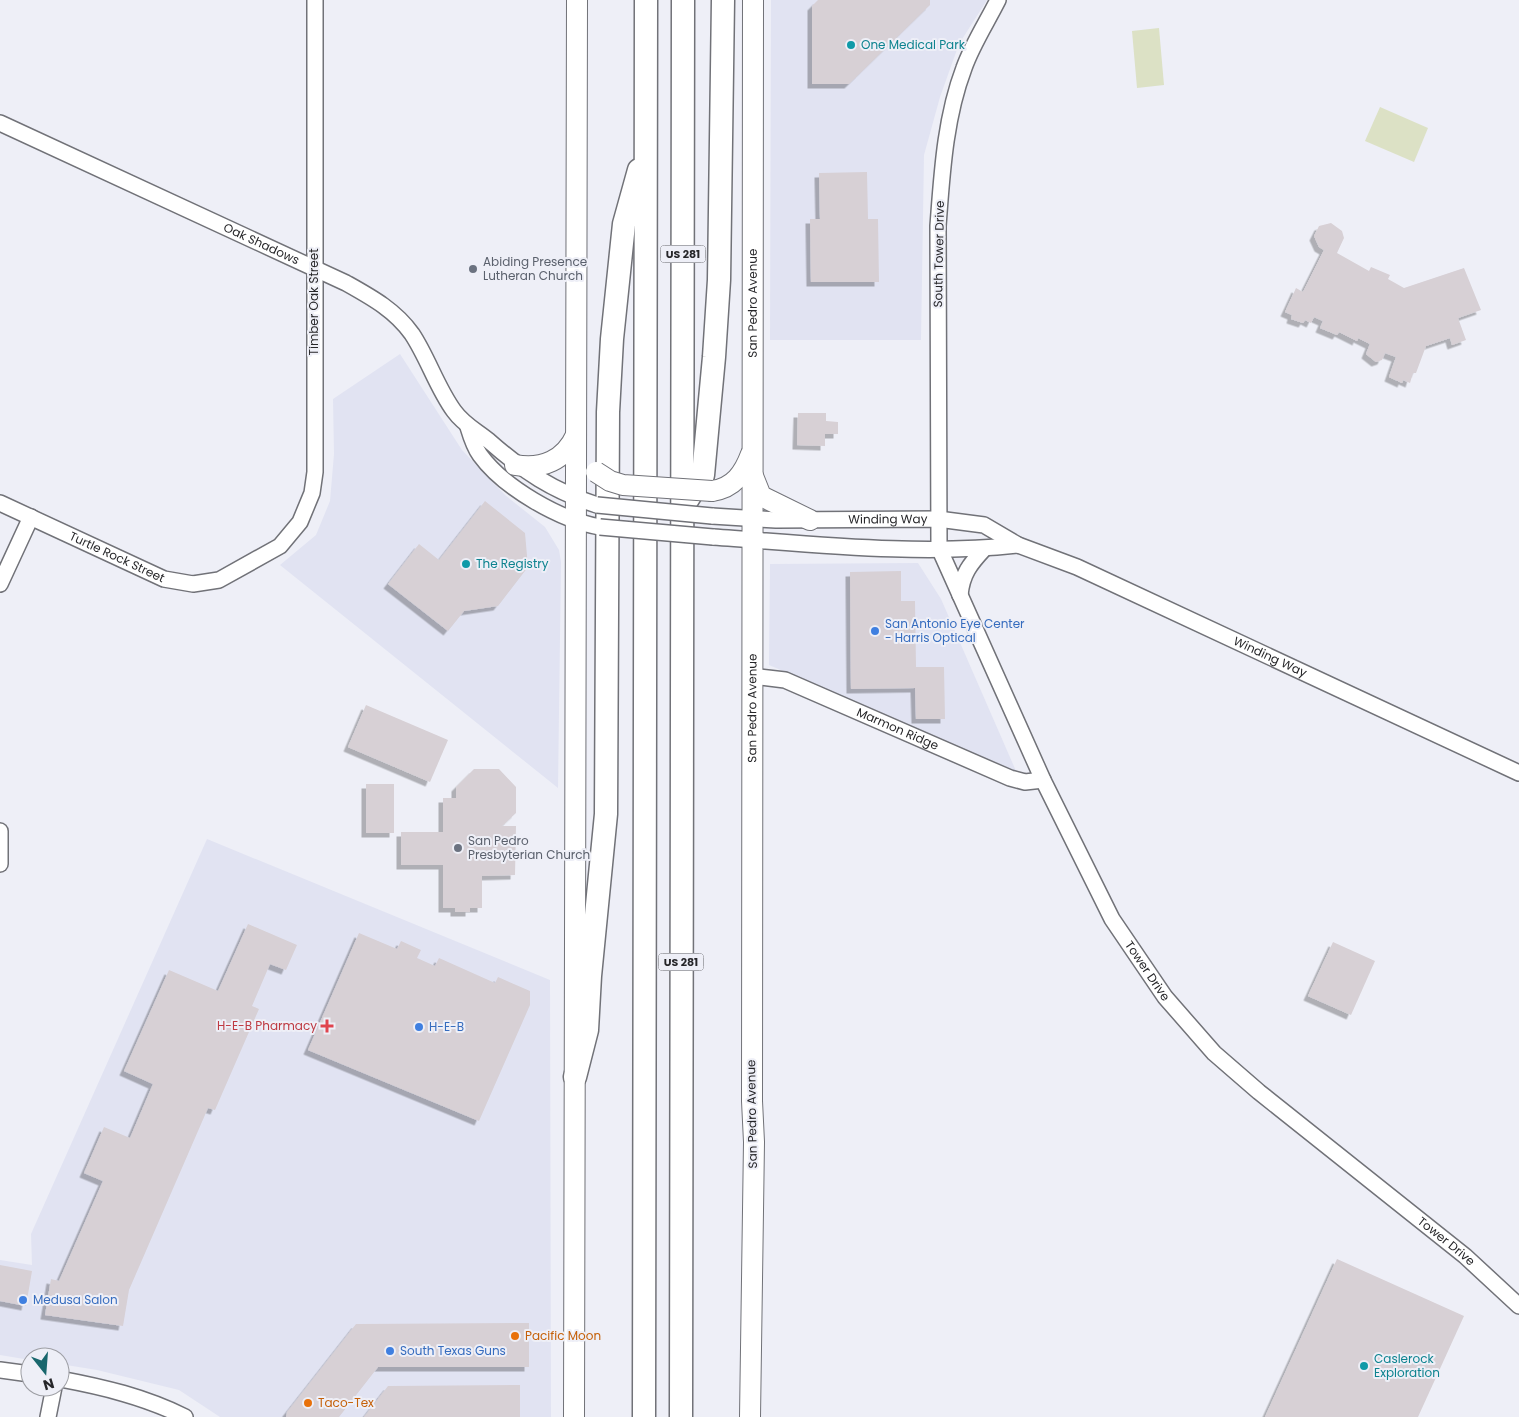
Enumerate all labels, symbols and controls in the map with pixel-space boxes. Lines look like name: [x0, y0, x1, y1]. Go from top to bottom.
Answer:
place label: One Medical Park: [861, 36, 966, 53]
marker: One Medical Park: [845, 39, 857, 51]
street label: South Tower Drive: [929, 200, 948, 308]
street label: Oak Shadows: [221, 219, 302, 268]
road number: US 281: [660, 245, 706, 262]
street label: Timber Oak Street: [305, 248, 322, 356]
street label: San Pedro Avenue: [744, 249, 761, 358]
place label: Abiding Presence Lutheran Church: [483, 253, 587, 284]
marker: Abiding Presence Lutheran Church: [467, 263, 479, 275]
street label: Winding Way: [848, 510, 928, 528]
street label: Turtle Rock Street: [67, 527, 168, 586]
place label: The Registry: [476, 555, 549, 572]
marker: The Registry: [460, 558, 472, 570]
place label: San Antonio Eye Center - Harris Optical: [885, 615, 1025, 646]
marker: San Antonio Eye Center - Harris Optical: [869, 625, 881, 637]
street label: Winding Way: [1231, 632, 1310, 681]
street label: San Pedro Avenue: [743, 654, 760, 763]
street label: Marmon Ridge: [854, 703, 941, 754]
place label: San Pedro Presbyterian Church: [468, 832, 590, 863]
marker: San Pedro Presbyterian Church: [452, 842, 464, 854]
street label: Tower Drive: [1121, 937, 1174, 1004]
road number: US 281: [658, 954, 704, 970]
place label: H-E-B Pharmacy: [217, 1017, 317, 1034]
place label: H-E-B: [429, 1018, 464, 1035]
marker: H-E-B Pharmacy: [321, 1020, 333, 1032]
marker: H-E-B: [413, 1021, 425, 1033]
street label: San Pedro Avenue: [742, 1059, 761, 1169]
street label: Tower Drive: [1414, 1213, 1479, 1269]
place label: Medusa Salon: [33, 1291, 118, 1308]
marker: Medusa Salon: [17, 1294, 29, 1306]
place label: Pacific Moon: [525, 1327, 601, 1344]
marker: Pacific Moon: [509, 1330, 521, 1342]
place label: South Texas Guns: [400, 1342, 506, 1359]
marker: South Texas Guns: [384, 1345, 396, 1357]
north arrow: [20, 1347, 70, 1397]
place label: Caslerock Exploration: [1374, 1350, 1440, 1381]
marker: Caslerock Exploration: [1358, 1360, 1370, 1372]
text: N: [41, 1373, 57, 1396]
place label: Taco-Tex: [318, 1394, 374, 1411]
marker: Taco-Tex: [302, 1397, 314, 1409]

